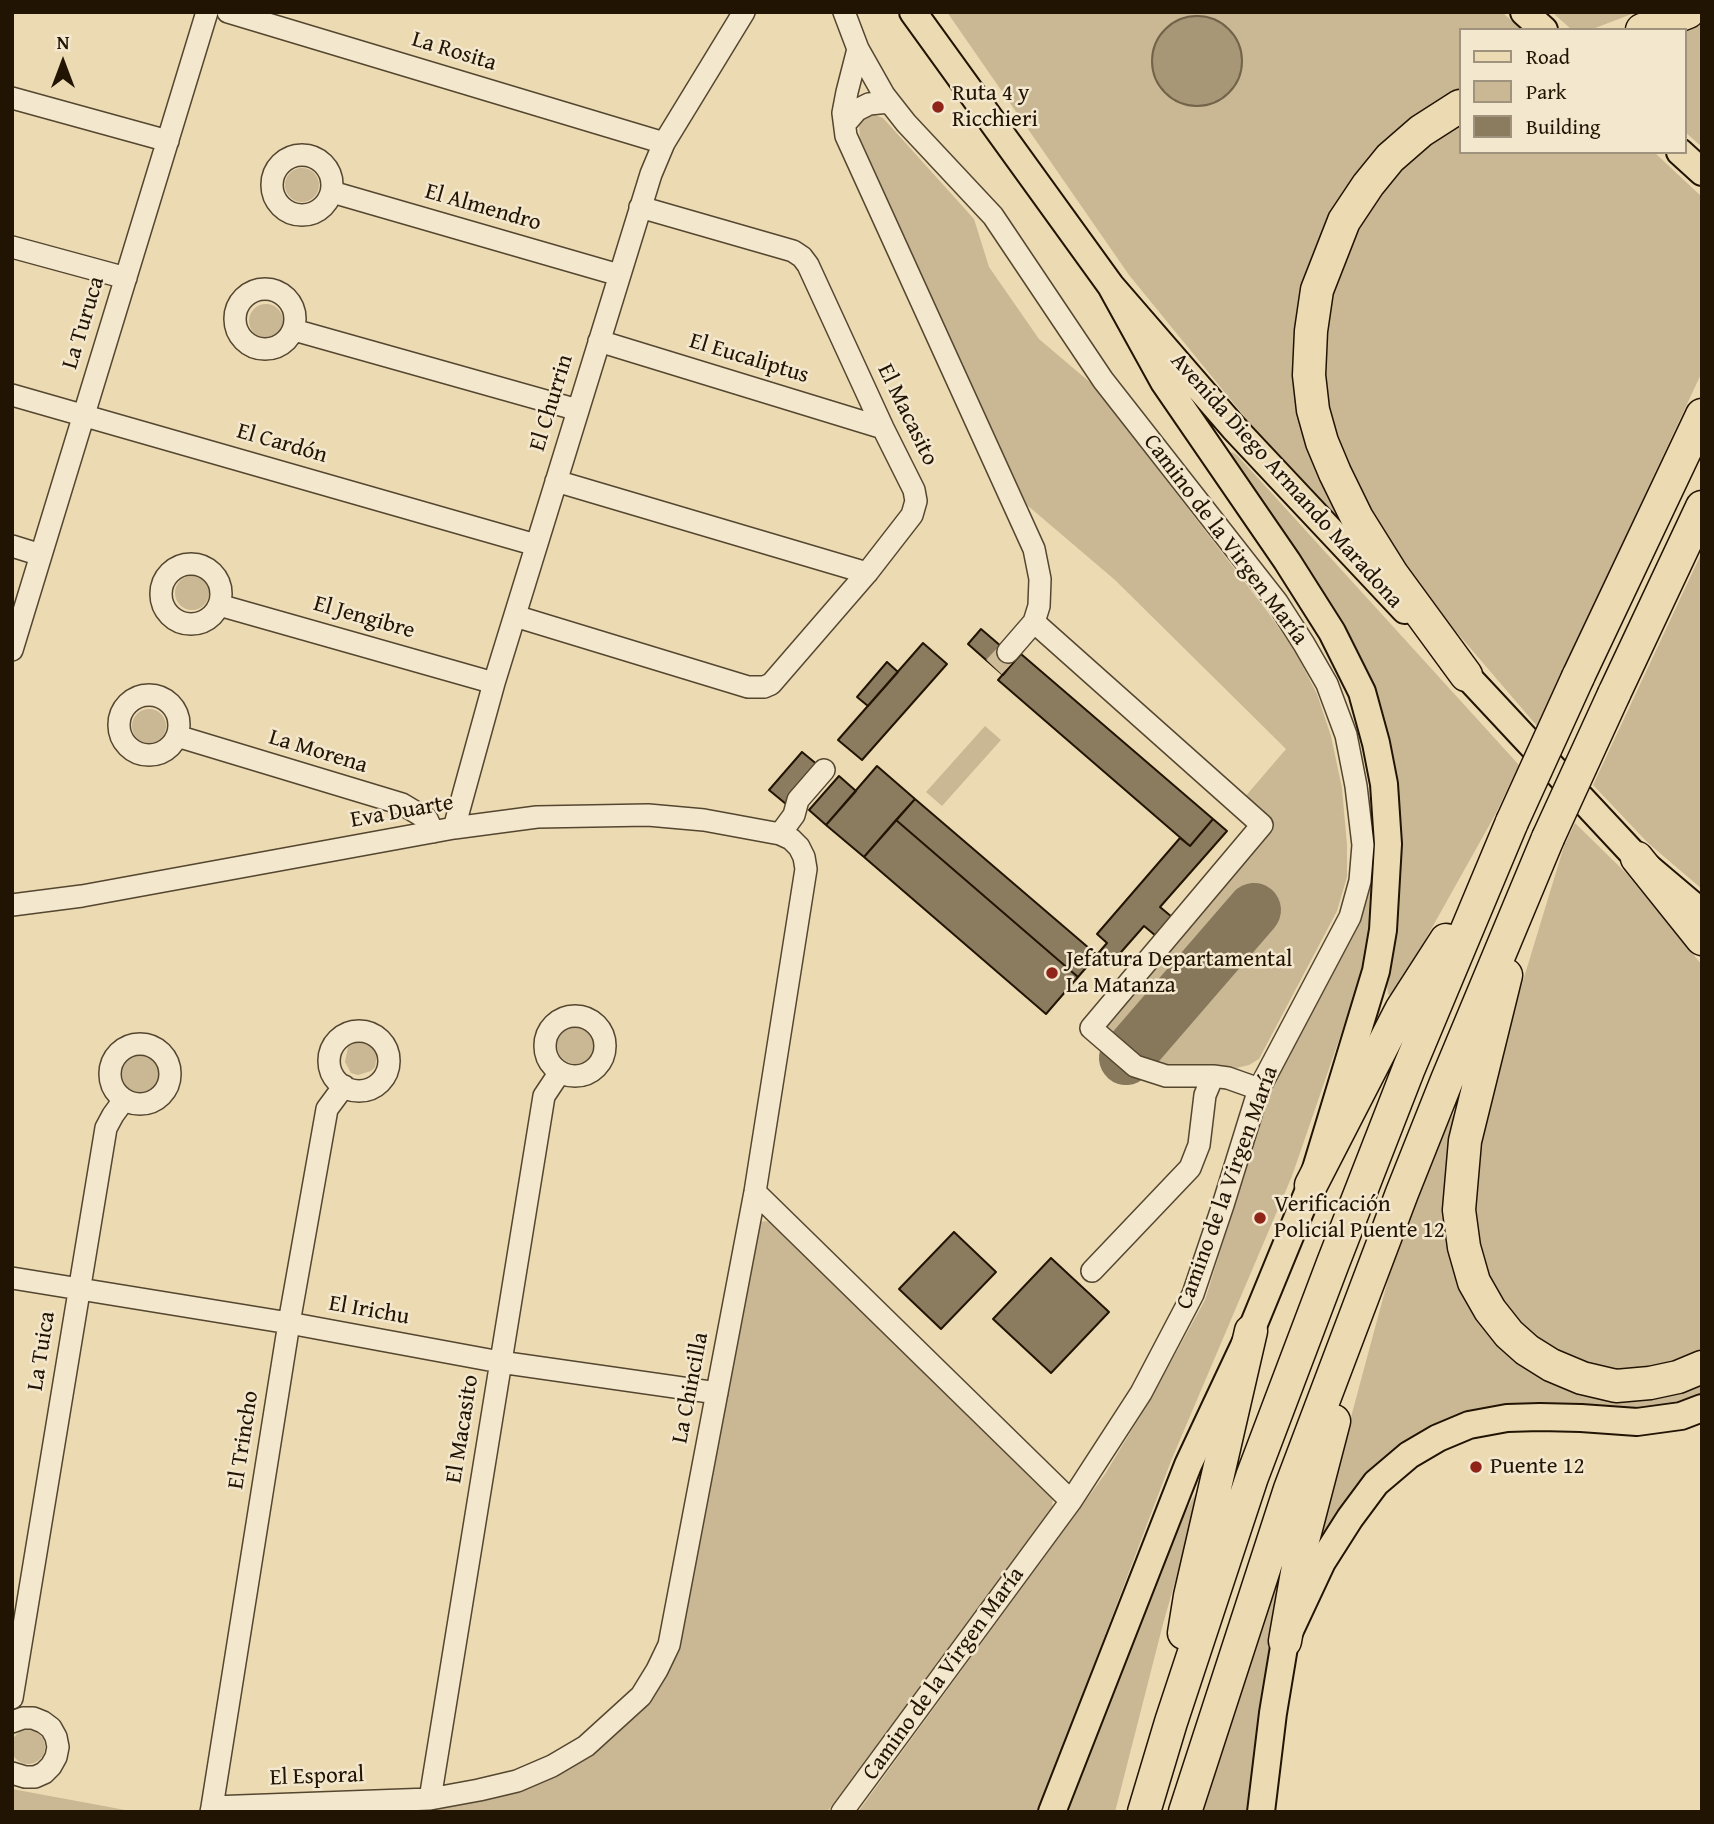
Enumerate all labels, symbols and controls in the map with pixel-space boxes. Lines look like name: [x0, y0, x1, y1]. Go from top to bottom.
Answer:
street label: La Rosita: [409, 26, 499, 78]
north arrow: [28, 28, 98, 98]
text: N: [57, 28, 69, 56]
legend: [1458, 28, 1686, 154]
text: Road: [1526, 41, 1570, 72]
text: Park: [1526, 76, 1567, 107]
place label: Ruta 4 y Ricchieri: [952, 80, 1038, 134]
marker: Ruta 4 y Ricchieri: [930, 99, 946, 115]
text: Building: [1526, 111, 1600, 142]
street label: El Almendro: [422, 178, 544, 238]
street label: La Turuca: [57, 273, 111, 373]
street label: El Eucaliptus: [686, 328, 812, 390]
street label: Avenida Diego Armando Maradona: [1164, 348, 1408, 614]
street label: El Churrin: [524, 351, 580, 455]
street label: El Macasito: [871, 360, 943, 470]
street label: El Cardón: [234, 418, 330, 470]
street label: Camino de la Virgen María: [1137, 429, 1313, 651]
street label: El Jengibre: [310, 590, 418, 646]
street label: La Morena: [265, 724, 371, 780]
street label: Eva Duarte: [348, 789, 456, 835]
place label: Jefatura Departamental La Matanza: [1066, 946, 1292, 1000]
marker: Jefatura Departamental La Matanza: [1044, 965, 1060, 981]
street label: Camino de la Virgen María: [1171, 1063, 1285, 1313]
place label: Verificación Policial Puente 12: [1274, 1191, 1445, 1245]
marker: Verificación Policial Puente 12: [1252, 1210, 1268, 1226]
street label: El Irichu: [327, 1290, 411, 1332]
street label: La Tuica: [22, 1309, 62, 1393]
street label: La Chincilla: [667, 1330, 715, 1446]
street label: El Macasito: [441, 1373, 485, 1485]
street label: El Trincho: [223, 1389, 265, 1491]
place label: Puente 12: [1490, 1453, 1585, 1481]
marker: Puente 12: [1468, 1459, 1484, 1475]
street label: Camino de la Virgen María: [857, 1562, 1031, 1786]
street label: El Esporal: [269, 1762, 365, 1792]

